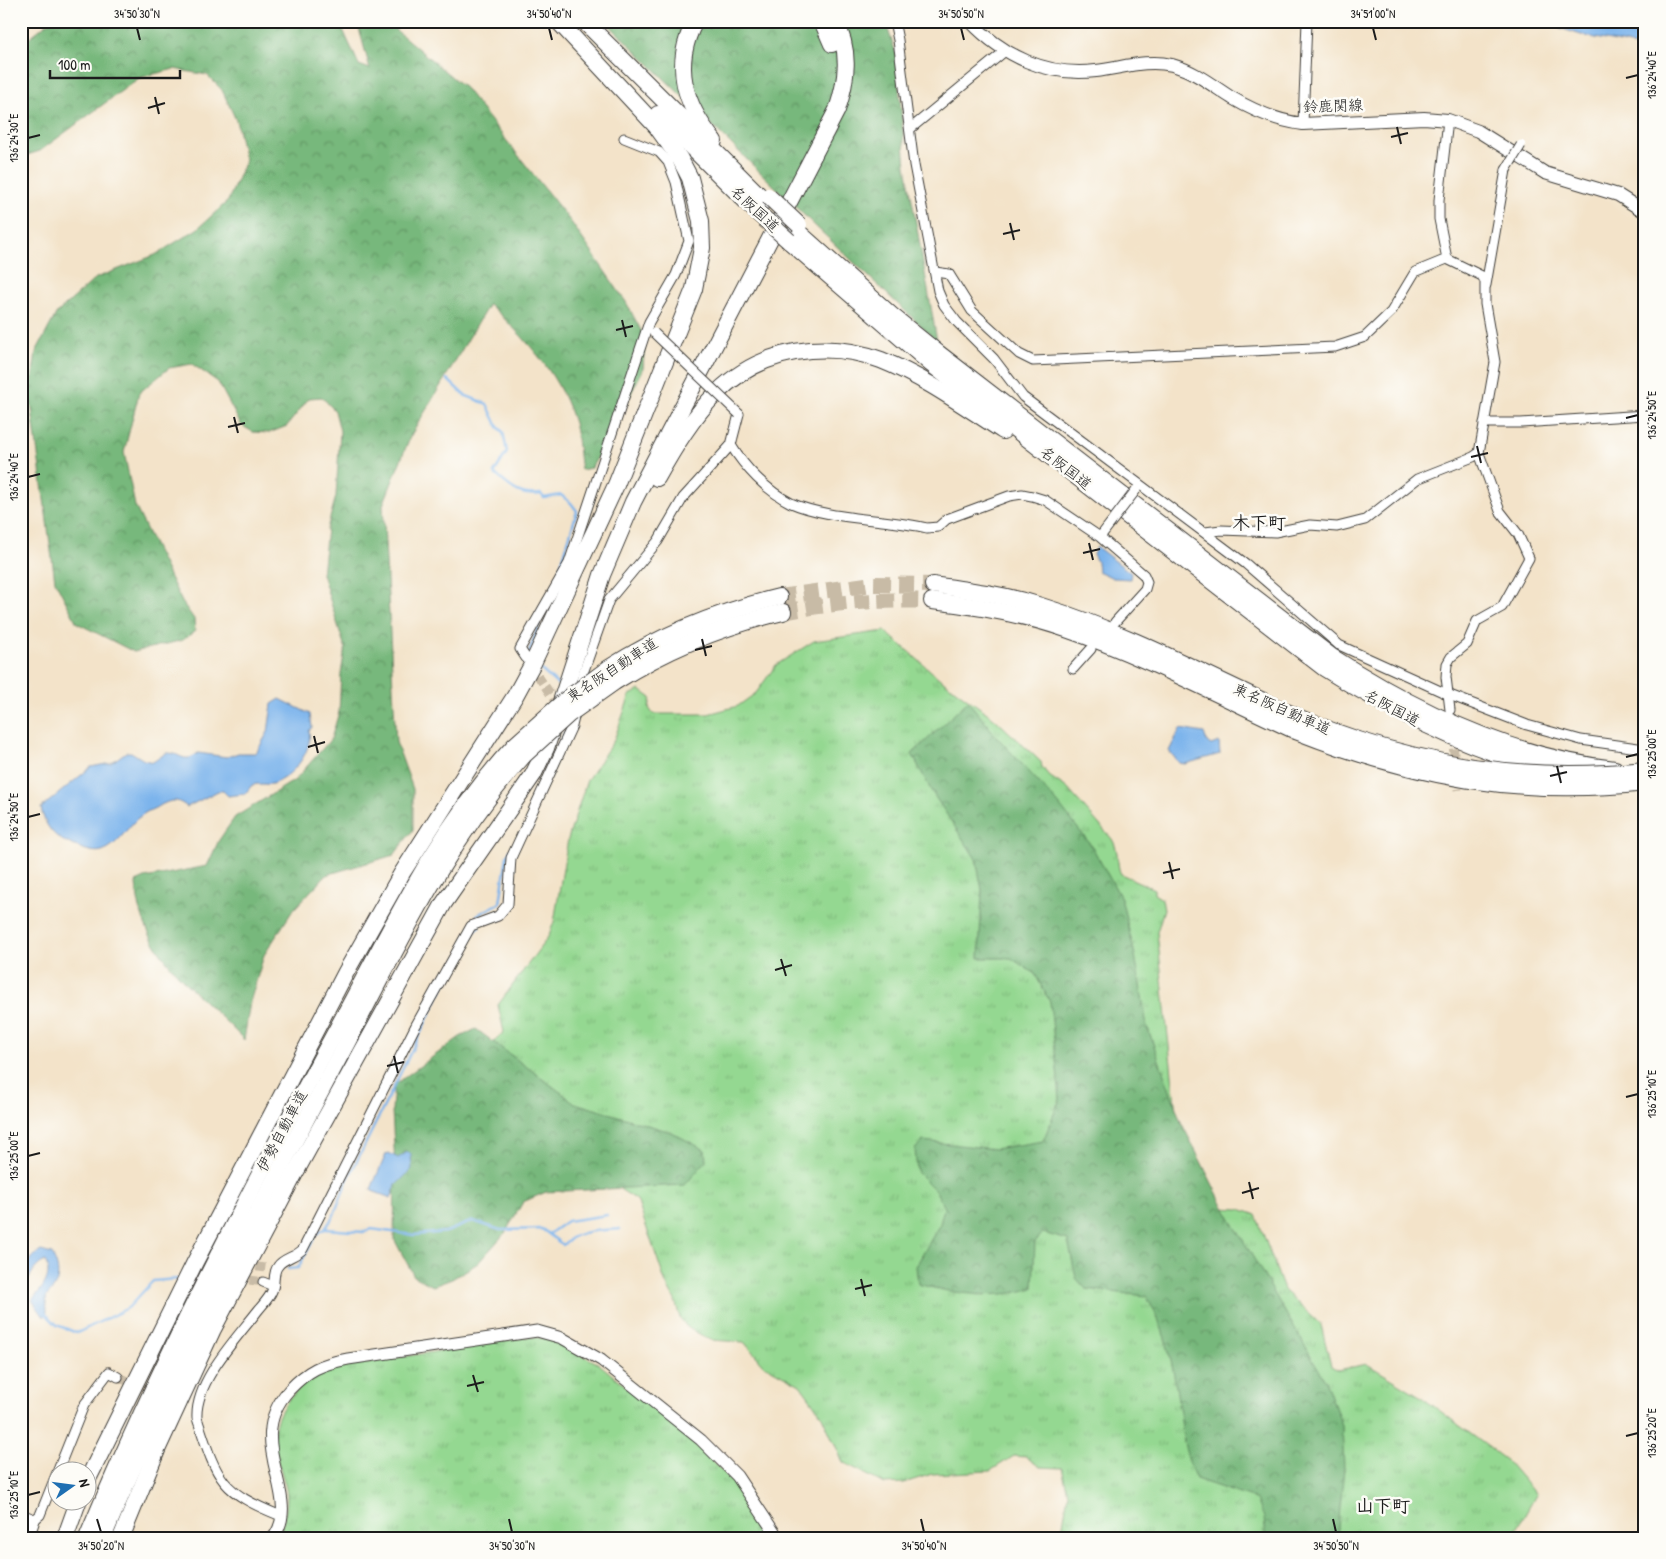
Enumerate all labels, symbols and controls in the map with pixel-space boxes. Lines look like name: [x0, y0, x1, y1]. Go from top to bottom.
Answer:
text: 34°50'30"N: [114, 5, 160, 22]
text: 34°50'40"N: [527, 5, 571, 22]
text: 34°50'50"N: [938, 5, 984, 22]
text: 34°51'00"N: [1351, 5, 1395, 22]
scale bar: [50, 48, 180, 80]
text: 136°24'40"E: [1643, 50, 1660, 99]
text: 100 m: [58, 54, 91, 75]
street label: 鈴鹿関線: [1303, 94, 1363, 117]
text: 136°24'30"E: [5, 113, 22, 163]
street label: 名阪国道: [726, 180, 784, 237]
text: 136°24'50"E: [1643, 390, 1660, 439]
street label: 名阪国道: [1036, 441, 1096, 494]
text: 136°24'40"E: [5, 452, 22, 501]
district label: 木下町: [1232, 510, 1286, 535]
street label: 東名阪自動車道: [562, 632, 661, 707]
street label: 東名阪自動車道: [1230, 678, 1334, 739]
street label: 名阪国道: [1361, 684, 1424, 731]
text: 136°25'00"E: [1643, 728, 1660, 779]
text: 136°24'50"E: [5, 792, 22, 841]
text: 136°25'10"E: [1643, 1069, 1660, 1118]
street label: 伊勢自動車道: [251, 1086, 312, 1175]
text: 136°25'00"E: [5, 1130, 22, 1181]
text: 136°25'20"E: [1643, 1407, 1660, 1458]
north arrow: [48, 1462, 98, 1512]
text: 136°25'10"E: [5, 1470, 22, 1519]
text: N: [75, 1477, 95, 1489]
district label: 山下町: [1356, 1493, 1410, 1518]
text: 34°50'20"N: [78, 1537, 124, 1554]
text: 34°50'30"N: [489, 1537, 535, 1554]
text: 34°50'40"N: [902, 1537, 946, 1554]
text: 34°50'50"N: [1313, 1537, 1359, 1554]

